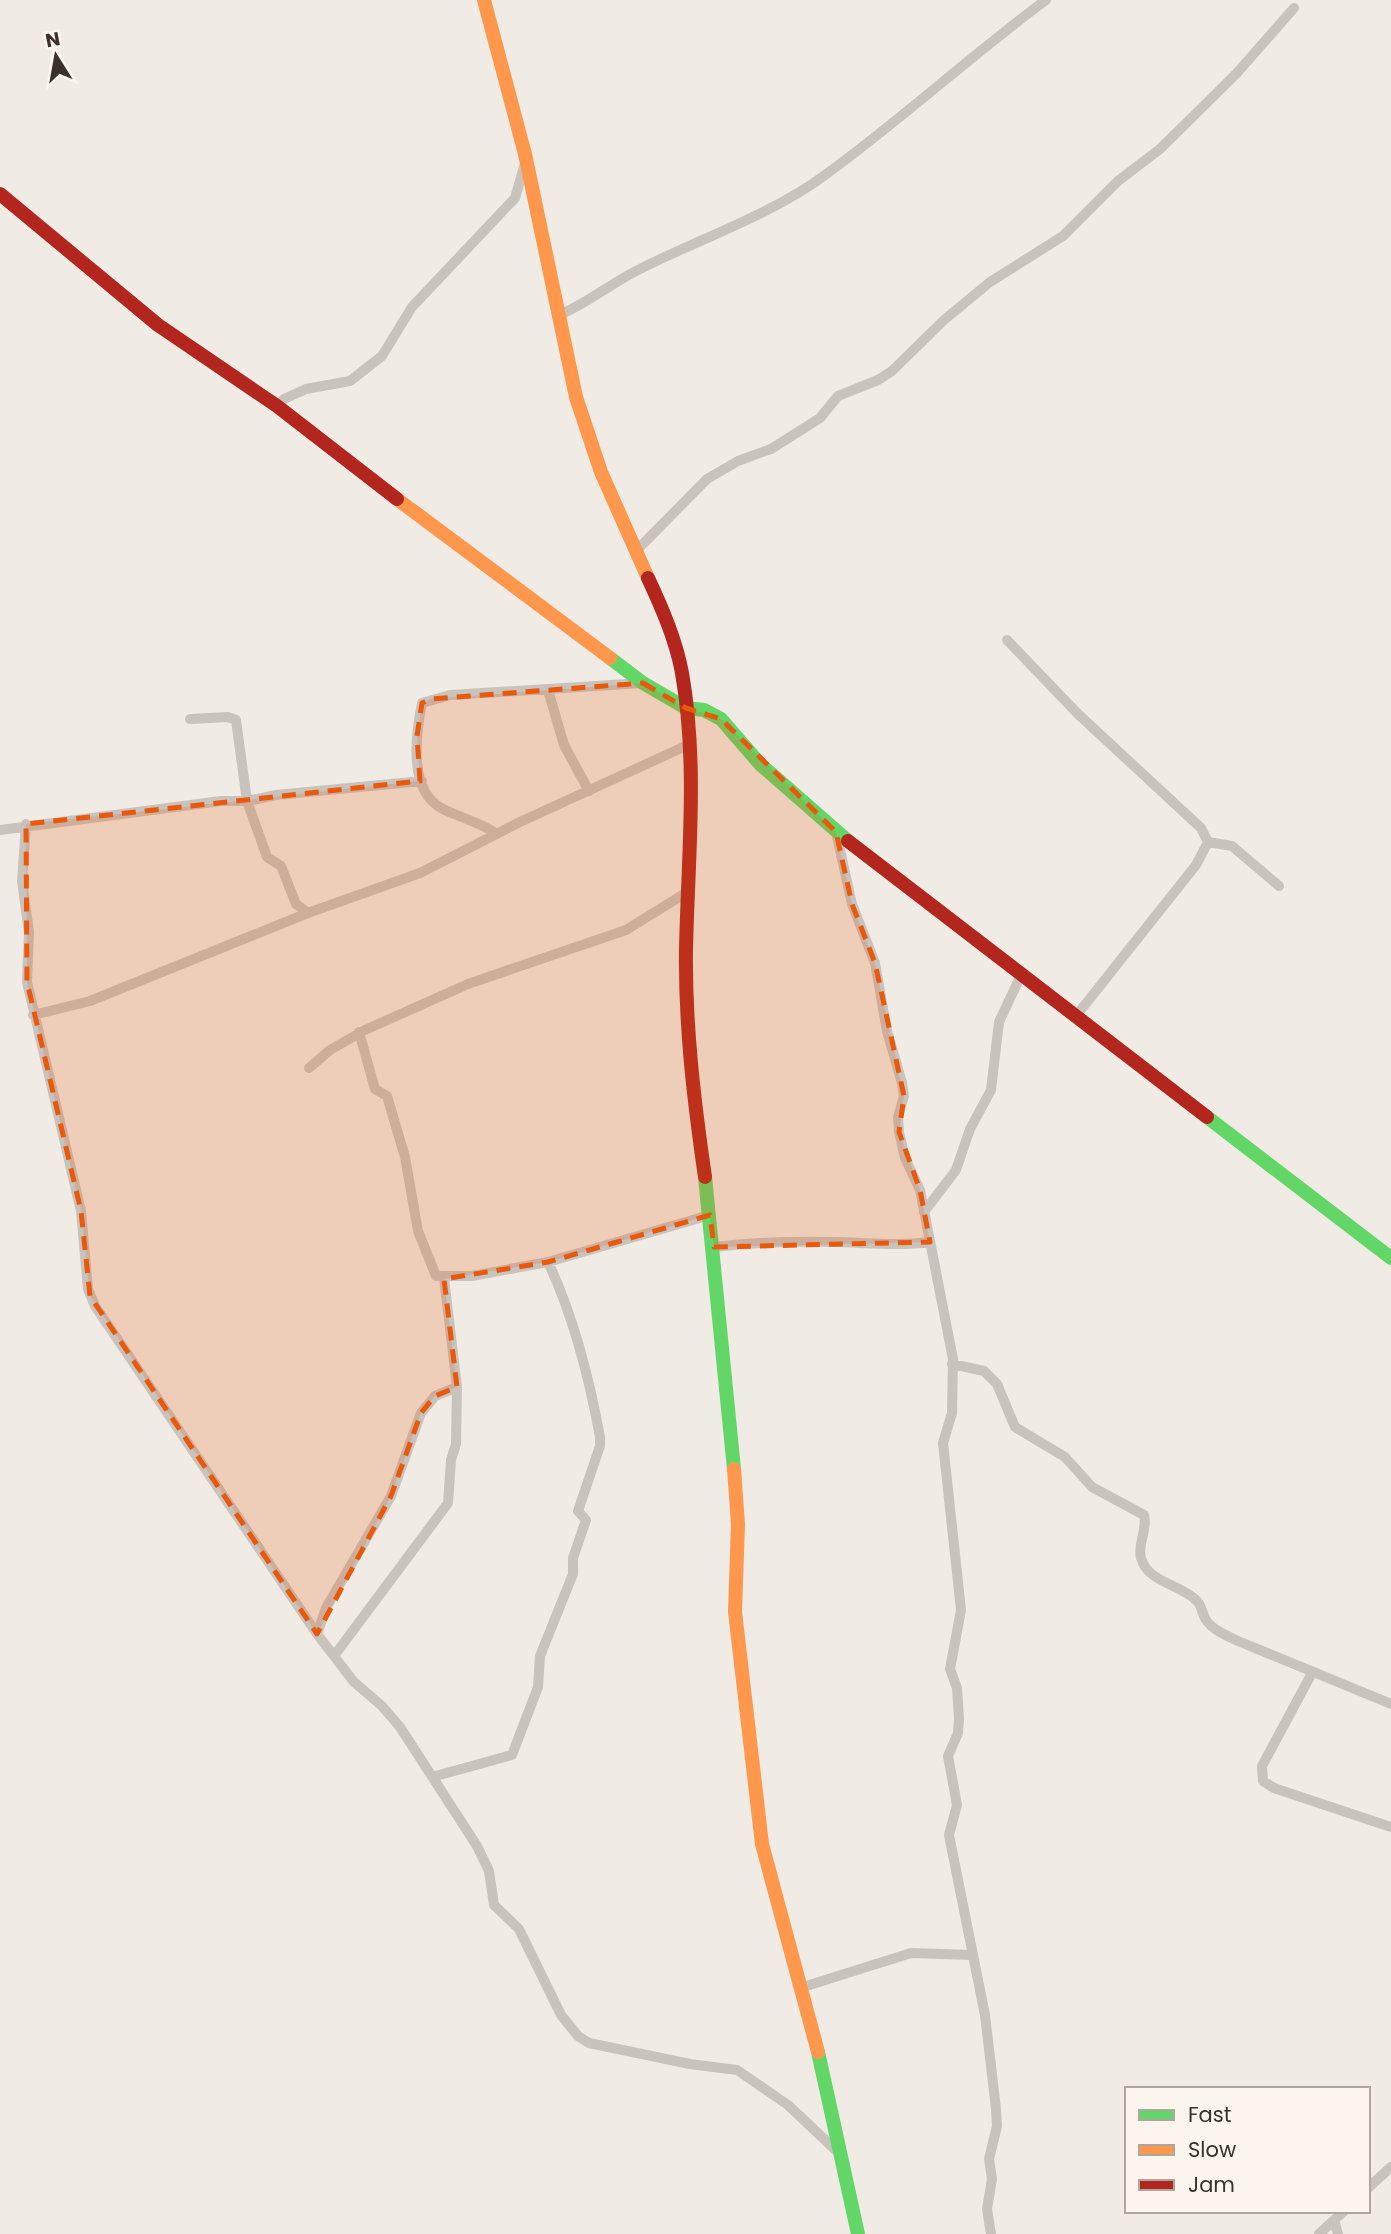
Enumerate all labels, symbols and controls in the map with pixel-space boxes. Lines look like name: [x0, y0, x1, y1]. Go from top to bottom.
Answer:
north arrow: [21, 21, 91, 91]
text: N: [43, 25, 62, 54]
legend: [1125, 2087, 1370, 2213]
text: Fast: [1188, 2100, 1231, 2129]
text: Slow: [1188, 2135, 1236, 2164]
text: Jam: [1188, 2170, 1235, 2199]

